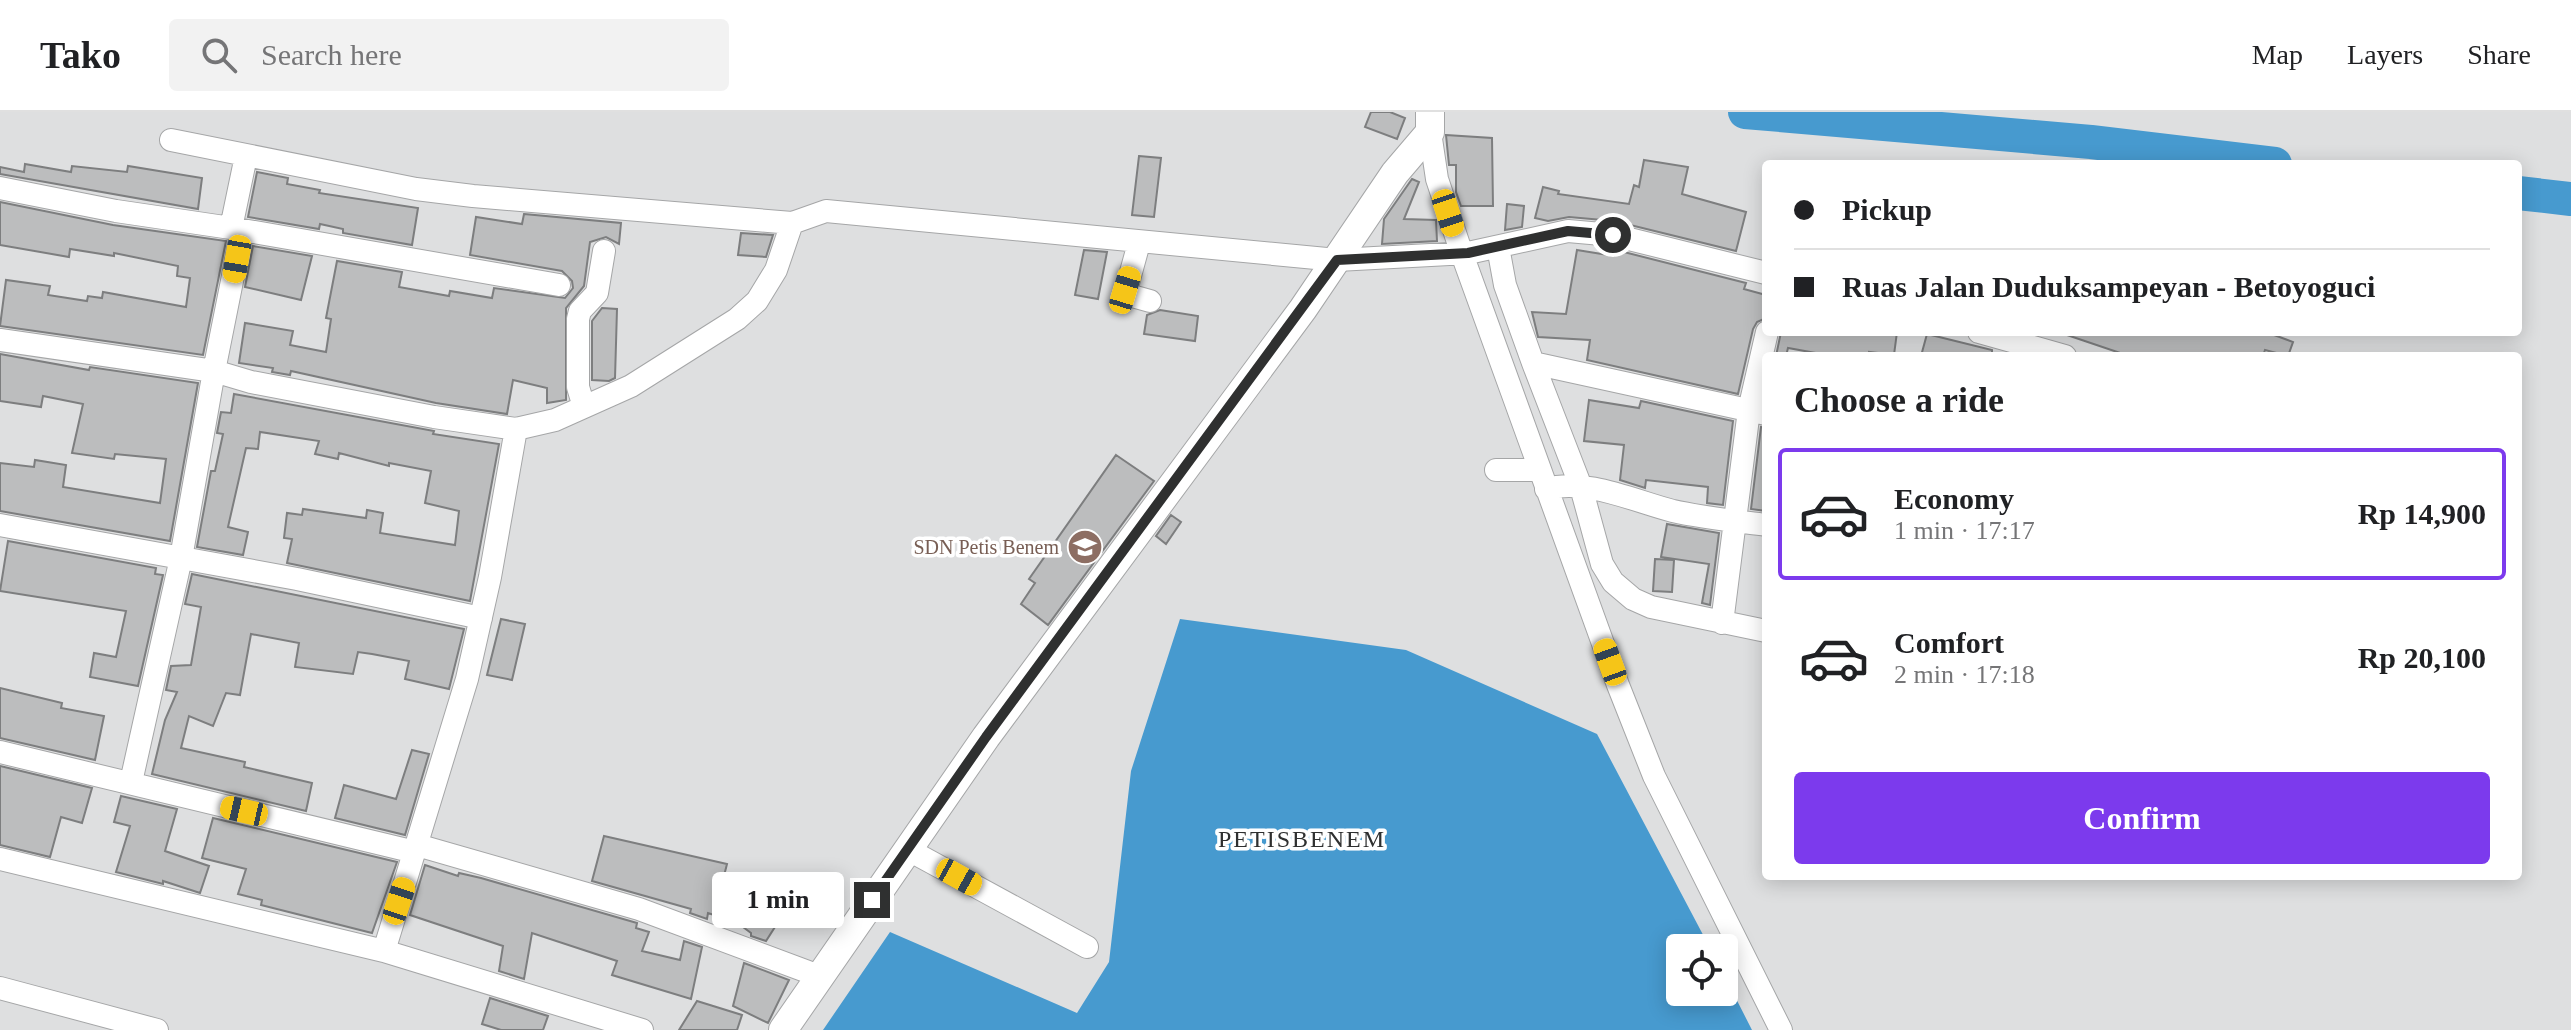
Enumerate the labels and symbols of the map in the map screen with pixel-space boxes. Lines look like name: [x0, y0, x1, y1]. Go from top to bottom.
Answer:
car: [1429, 186, 1467, 240]
route start: [1595, 217, 1631, 253]
car: [221, 233, 253, 285]
car: [1107, 264, 1143, 316]
school or university icon: SDN Petis Benem: [1066, 528, 1104, 566]
place label: SDN Petis Benem: [913, 536, 1059, 558]
car: [1591, 635, 1629, 689]
car: [218, 794, 270, 828]
district label: PETISBENEM: [1218, 826, 1386, 852]
car: [932, 855, 986, 899]
callout: 1 min: [712, 872, 844, 928]
car: [380, 874, 418, 928]
route end: [854, 882, 890, 918]

